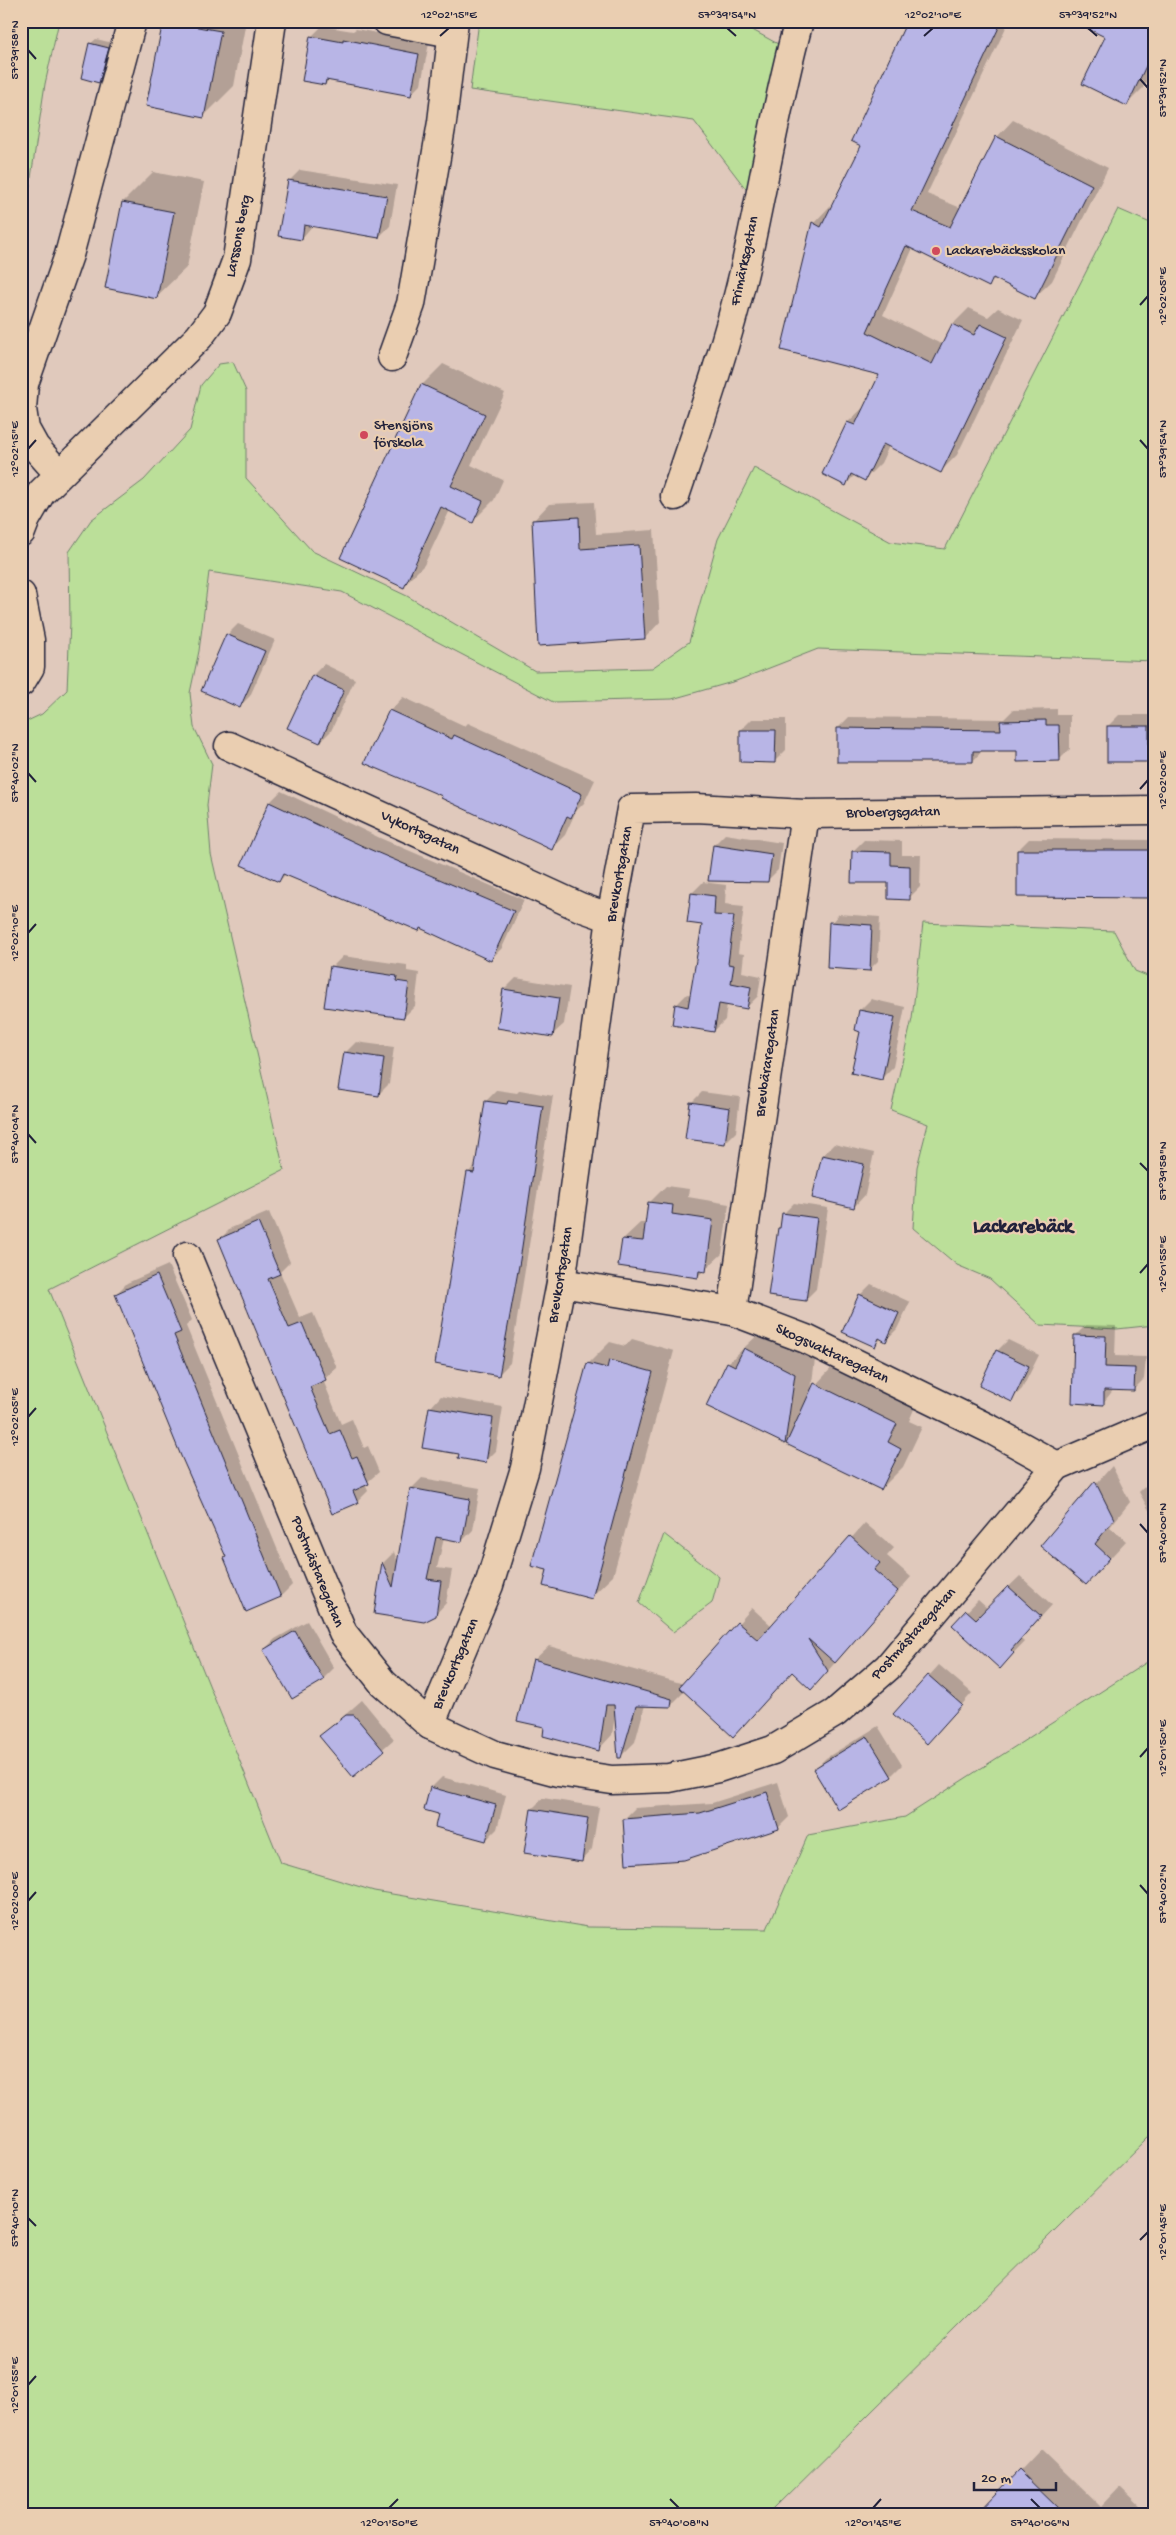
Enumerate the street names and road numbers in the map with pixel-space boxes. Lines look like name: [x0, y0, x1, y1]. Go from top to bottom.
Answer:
street label: Larssons berg: [222, 193, 256, 279]
street label: Frimärksgatan: [727, 215, 763, 308]
street label: Brobergsgatan: [845, 803, 940, 823]
street label: Vykortsgatan: [377, 806, 463, 859]
street label: Brevkortsgatan: [603, 825, 637, 924]
street label: Brevbäraregatan: [751, 1008, 784, 1119]
street label: Brevkortsgatan: [544, 1226, 577, 1325]
street label: Skogsvaktaregatan: [772, 1320, 892, 1388]
street label: Postmästaregatan: [286, 1513, 347, 1630]
street label: Postmästaregatan: [867, 1584, 960, 1685]
street label: Brevkortsgatan: [428, 1616, 483, 1713]

